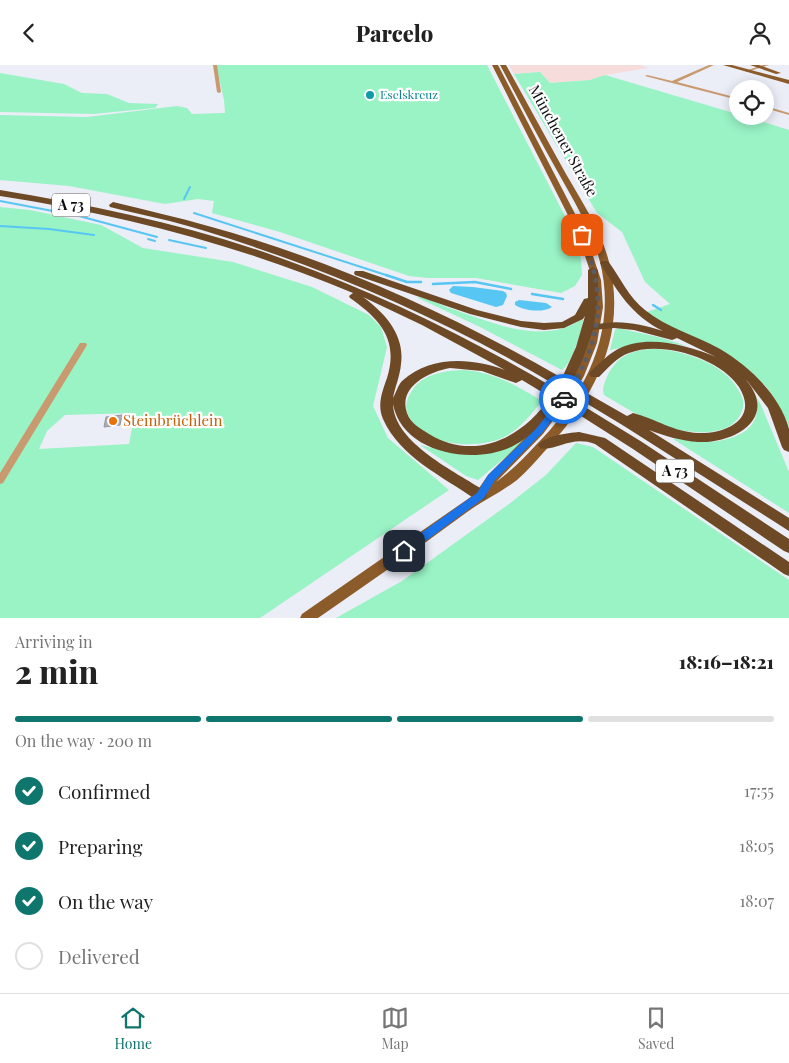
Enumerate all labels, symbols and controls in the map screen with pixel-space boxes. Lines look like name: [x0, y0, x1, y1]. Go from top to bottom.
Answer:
text: Parcelo: [356, 18, 433, 48]
icon: back: [15, 19, 43, 47]
icon: person: [746, 19, 774, 47]
map controls: [729, 80, 774, 125]
button: locate: [729, 80, 774, 125]
street label: Münchener Straße: [525, 81, 603, 200]
place label: Eselskreuz: [380, 86, 438, 102]
marker: Eselskreuz: [364, 89, 376, 101]
road number: A 73: [52, 193, 90, 217]
pin: [561, 214, 603, 256]
icon: bag: [568, 221, 596, 249]
courier: [539, 374, 589, 424]
icon: car: [550, 385, 578, 413]
place label: Steinbrüchlein: [123, 410, 222, 430]
marker: Steinbrüchlein: [107, 415, 119, 427]
road number: A 73: [656, 459, 694, 483]
pin: [383, 530, 425, 572]
icon: home: [390, 537, 418, 565]
text: Arriving in: [15, 631, 93, 652]
text: 18:16–18:21: [679, 648, 774, 674]
text: 2 min: [15, 649, 98, 692]
text: On the way · 200 m: [15, 730, 152, 751]
icon: check: [15, 777, 43, 805]
text: Confirmed: [58, 778, 151, 804]
text: 17:55: [744, 780, 774, 801]
icon: check: [15, 832, 43, 860]
text: Preparing: [58, 833, 143, 859]
text: 18:05: [739, 835, 774, 856]
icon: check: [15, 887, 43, 915]
text: On the way: [58, 888, 153, 914]
text: 18:07: [739, 890, 774, 911]
text: Delivered: [58, 943, 140, 969]
tab: Home: [115, 1004, 152, 1053]
tab: Map: [381, 1004, 409, 1053]
tab: Saved: [638, 1004, 674, 1053]

